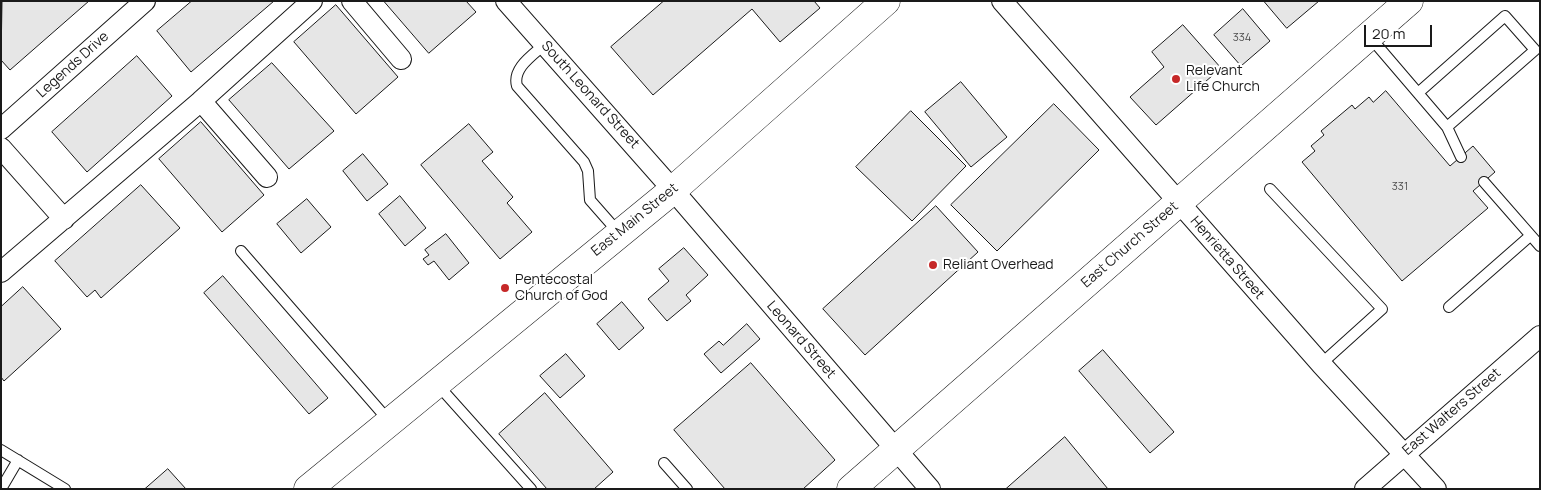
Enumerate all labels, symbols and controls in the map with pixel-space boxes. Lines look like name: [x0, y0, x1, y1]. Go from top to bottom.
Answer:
scale bar: [1366, 15, 1434, 47]
text: 20 m: [1372, 23, 1405, 44]
street label: Legends Drive: [34, 28, 112, 102]
house number: 334: [1233, 31, 1251, 45]
street label: South Leonard Street: [537, 38, 643, 152]
place label: Relevant Life Church: [1186, 63, 1260, 95]
marker: Relevant Life Church: [1170, 73, 1182, 85]
street label: East Main Street: [588, 180, 682, 260]
house number: 331: [1392, 180, 1408, 194]
street label: East Church Street: [1078, 198, 1182, 292]
street label: Henrietta Street: [1186, 213, 1268, 303]
place label: Reliant Overhead: [943, 257, 1054, 273]
marker: Reliant Overhead: [927, 259, 939, 271]
place label: Pentecostal Church of God: [515, 272, 608, 304]
marker: Pentecostal Church of God: [499, 282, 511, 294]
street label: Leonard Street: [763, 298, 839, 382]
street label: East Walters Street: [1399, 365, 1505, 459]

